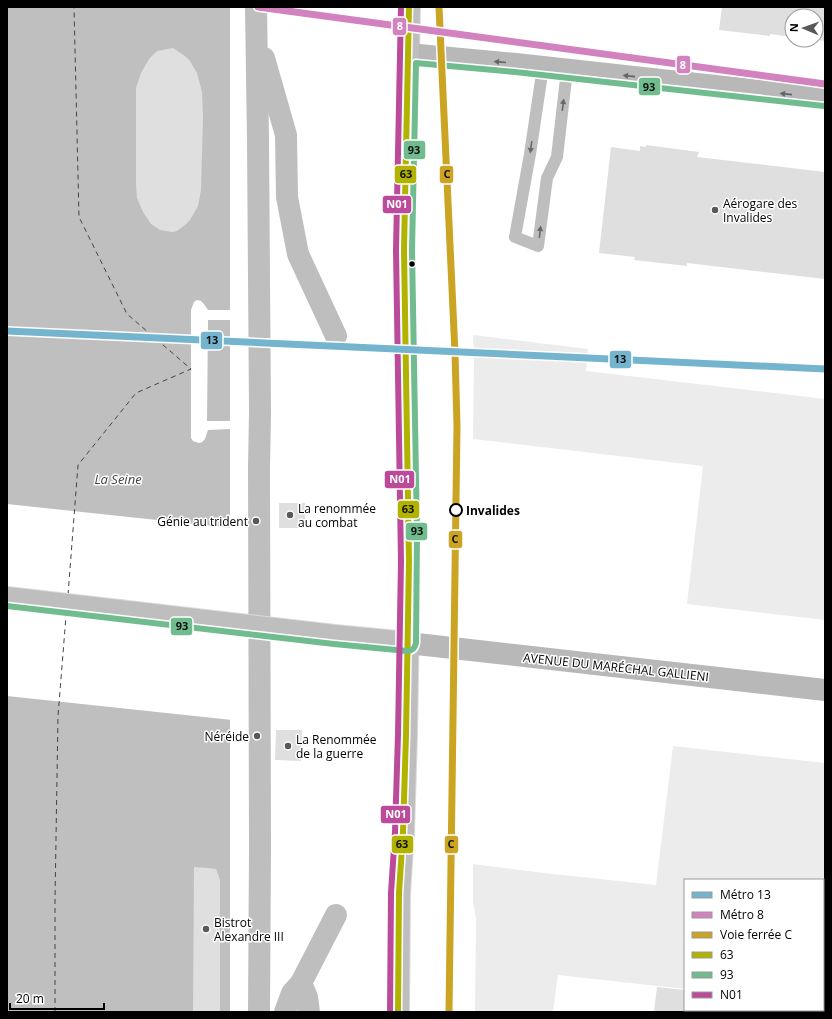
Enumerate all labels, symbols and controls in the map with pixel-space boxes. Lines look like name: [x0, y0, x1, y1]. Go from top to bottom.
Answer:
north arrow: [784, 8, 824, 48]
line badge: 8: [392, 17, 407, 36]
text: 8: [397, 18, 403, 33]
text: N: [786, 23, 801, 32]
line badge: 8: [676, 55, 691, 74]
text: 8: [680, 57, 686, 72]
one-way arrow: [494, 59, 506, 66]
one-way arrow: [623, 73, 635, 80]
line badge: 93: [638, 77, 661, 96]
text: 93: [643, 79, 655, 94]
one-way arrow: [780, 90, 792, 97]
one-way arrow: [560, 99, 566, 111]
line badge: 93: [403, 140, 426, 160]
one-way arrow: [528, 141, 534, 153]
text: 93: [408, 142, 420, 157]
line badge: 63: [394, 165, 417, 184]
line badge: C: [439, 165, 454, 184]
text: 63: [400, 166, 412, 181]
text: C: [443, 166, 451, 181]
line badge: N01: [382, 195, 412, 214]
place label: Aérogare des Invalides: [723, 195, 797, 226]
text: N01: [386, 196, 408, 211]
marker: Aérogare des Invalides: [710, 205, 720, 215]
one-way arrow: [537, 226, 543, 238]
unlabelled marker: [407, 259, 417, 269]
line badge: 13: [200, 331, 223, 350]
text: 13: [206, 332, 218, 347]
line badge: 13: [609, 350, 632, 369]
text: 13: [614, 351, 626, 366]
water label: La Seine: [94, 470, 142, 488]
line badge: N01: [384, 470, 415, 489]
text: N01: [389, 471, 411, 486]
place label: La renommée au combat: [298, 500, 376, 531]
line badge: 63: [397, 500, 420, 519]
text: 63: [402, 501, 414, 516]
place label: Invalides: [466, 502, 520, 519]
marker: Invalides: [449, 503, 463, 517]
marker: La renommée au combat: [285, 510, 295, 520]
place label: Génie au trident: [157, 513, 248, 530]
marker: Génie au trident: [251, 516, 261, 526]
line badge: 93: [405, 522, 428, 541]
text: 93: [411, 523, 423, 538]
line badge: C: [448, 530, 463, 549]
text: C: [451, 531, 459, 546]
line badge: 93: [170, 617, 193, 636]
text: 93: [176, 618, 188, 633]
street label: AVENUE DU MARÉCHAL GALLIENI: [522, 649, 710, 685]
place label: Néréide: [204, 728, 249, 745]
marker: Néréide: [252, 731, 262, 741]
place label: La Renommée de la guerre: [296, 731, 377, 762]
marker: La Renommée de la guerre: [283, 741, 293, 751]
line badge: N01: [380, 805, 411, 824]
text: N01: [385, 806, 407, 821]
line badge: 63: [391, 835, 414, 854]
line badge: C: [444, 835, 459, 854]
text: 63: [396, 836, 408, 851]
text: C: [447, 836, 455, 851]
legend: [684, 879, 824, 1011]
text: Métro 13: [720, 886, 771, 903]
text: Métro 8: [720, 906, 764, 923]
place label: Bistrot Alexandre III: [214, 914, 284, 945]
marker: Bistrot Alexandre III: [201, 924, 211, 934]
text: Voie ferrée C: [720, 926, 792, 943]
text: 63: [720, 946, 734, 963]
text: 93: [720, 966, 734, 983]
scale bar: [10, 985, 104, 1011]
text: N01: [720, 986, 743, 1003]
text: 20 m: [16, 990, 44, 1007]

